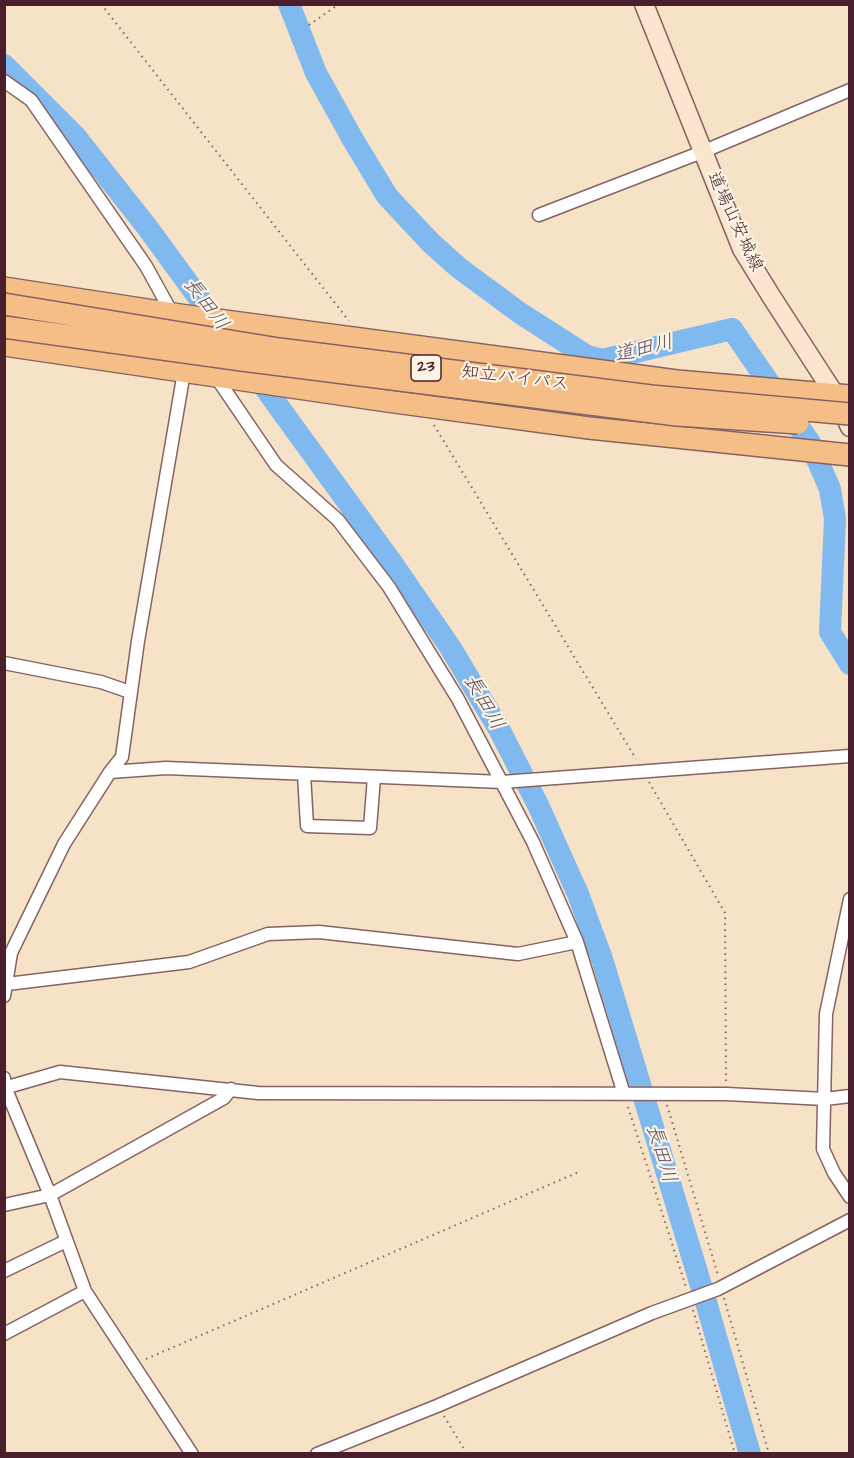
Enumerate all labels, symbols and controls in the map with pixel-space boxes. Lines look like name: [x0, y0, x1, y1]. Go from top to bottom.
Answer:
street label: 道場山安城線: [701, 168, 767, 276]
water label: 長田川: [177, 274, 233, 336]
water label: 道田川: [612, 331, 676, 369]
road number: 23: [411, 355, 441, 381]
street label: 知立バイパス: [460, 362, 570, 396]
water label: 長田川: [458, 671, 508, 735]
water label: 長田川: [640, 1122, 680, 1186]

